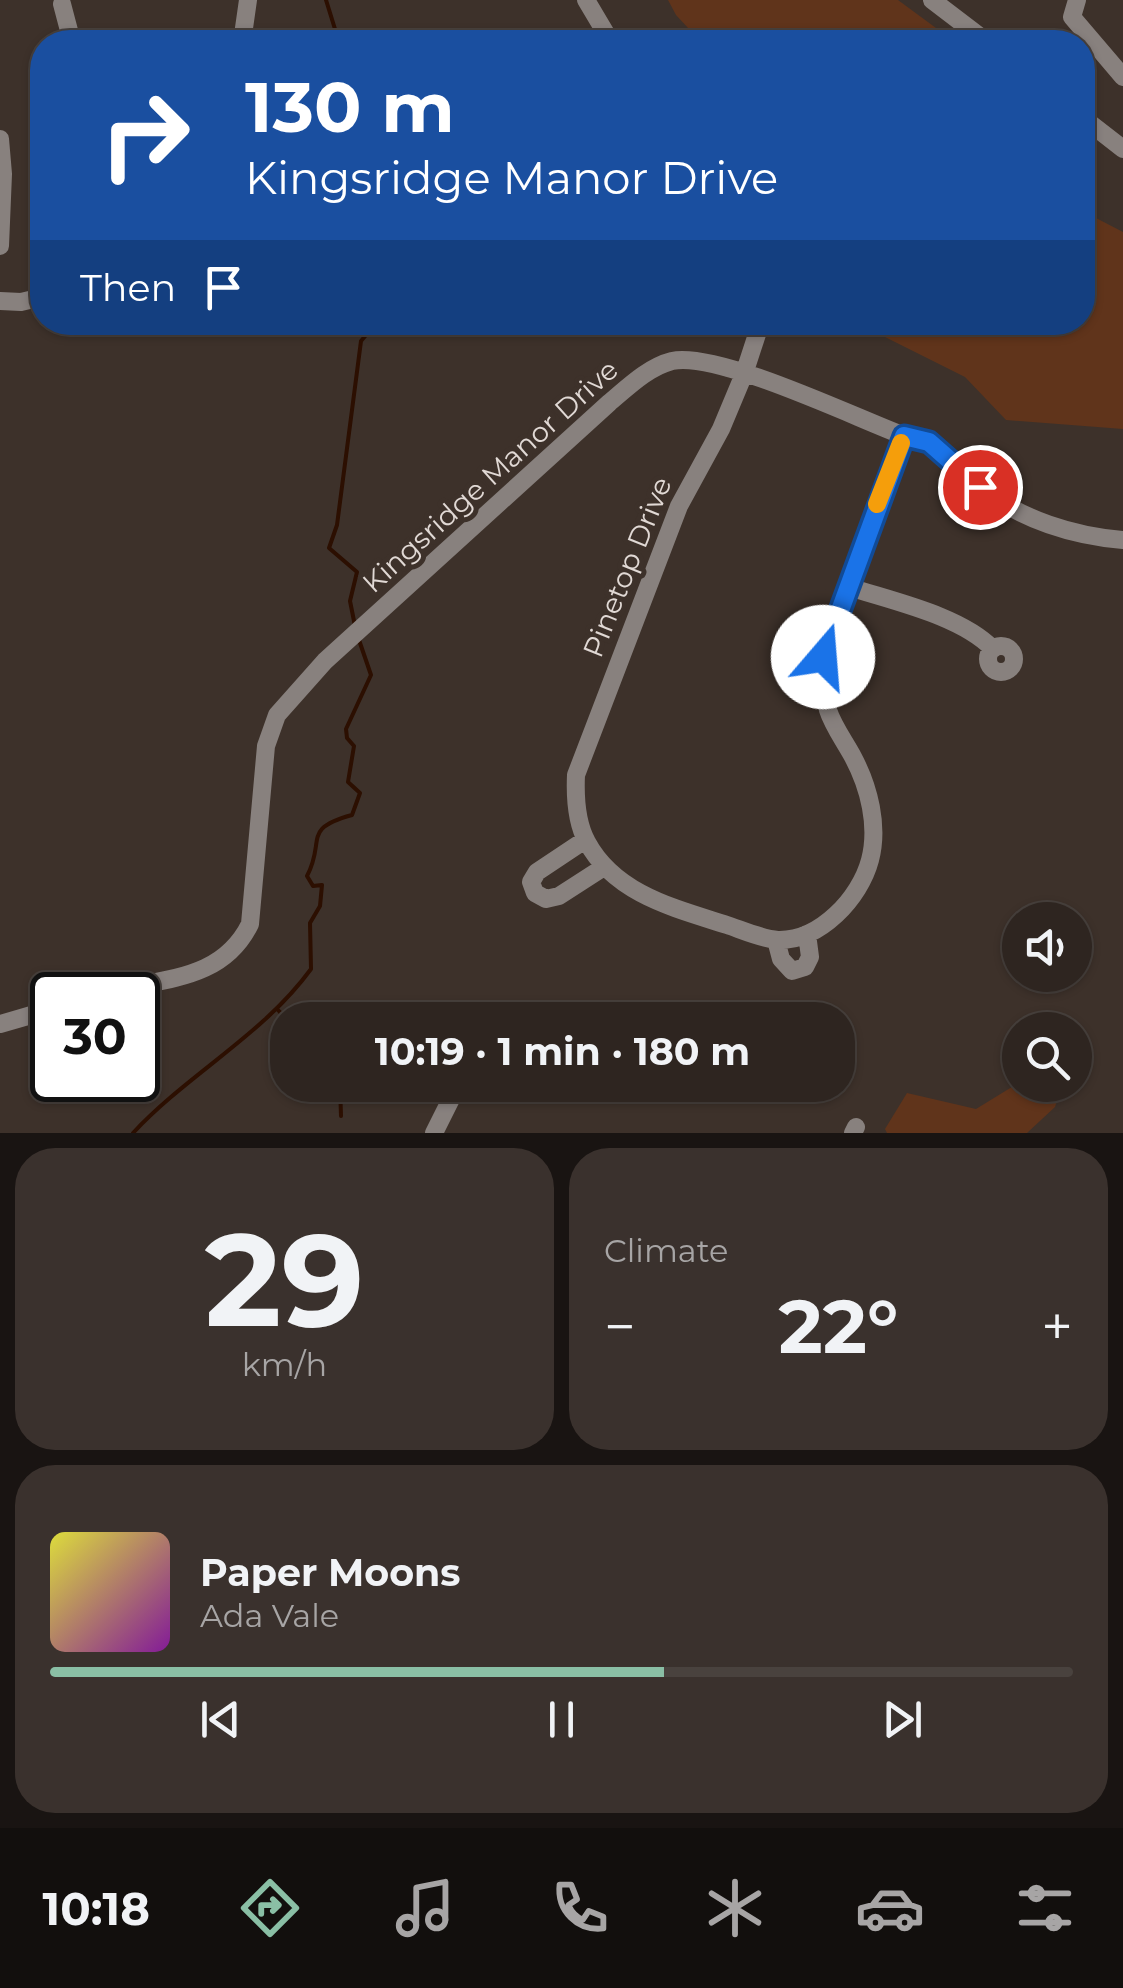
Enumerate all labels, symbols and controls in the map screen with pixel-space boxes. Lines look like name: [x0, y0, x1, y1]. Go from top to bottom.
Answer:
text: 130 m: [245, 64, 455, 150]
icon: right: [80, 70, 210, 200]
text: Kingsridge Manor Drive: [245, 150, 778, 205]
icon: arrive: [196, 260, 251, 315]
text: Then: [80, 264, 176, 311]
street label: Kingsridge Manor Drive: [355, 352, 625, 600]
pin: [938, 445, 1023, 530]
icon: arrive: [953, 460, 1008, 515]
street label: Pinetop Drive: [575, 472, 679, 662]
position arrow: [771, 605, 875, 709]
map controls: [1002, 902, 1092, 1102]
button: sound: [1002, 902, 1092, 992]
speed limit sign: 30: [30, 972, 160, 1102]
button: search: [1002, 1012, 1092, 1102]
text: 10:19 · 1 min · 180 m: [375, 1028, 750, 1075]
text: 29: [205, 1200, 364, 1359]
text: Climate: [604, 1231, 728, 1270]
text: 22°: [779, 1280, 898, 1372]
text: −: [604, 1293, 636, 1360]
text: +: [1041, 1293, 1073, 1360]
text: km/h: [242, 1345, 327, 1384]
text: Paper Moons: [200, 1549, 461, 1596]
text: Ada Vale: [200, 1596, 339, 1635]
icon: previous: [193, 1692, 248, 1747]
icon: pause: [534, 1692, 589, 1747]
icon: next: [875, 1692, 930, 1747]
icon: directions: [235, 1873, 305, 1943]
icon: music: [390, 1873, 460, 1943]
icon: phone: [545, 1873, 615, 1943]
icon: climate: [700, 1873, 770, 1943]
icon: car: [855, 1873, 925, 1943]
icon: filters: [1010, 1873, 1080, 1943]
text: 10:18: [43, 1881, 150, 1936]

